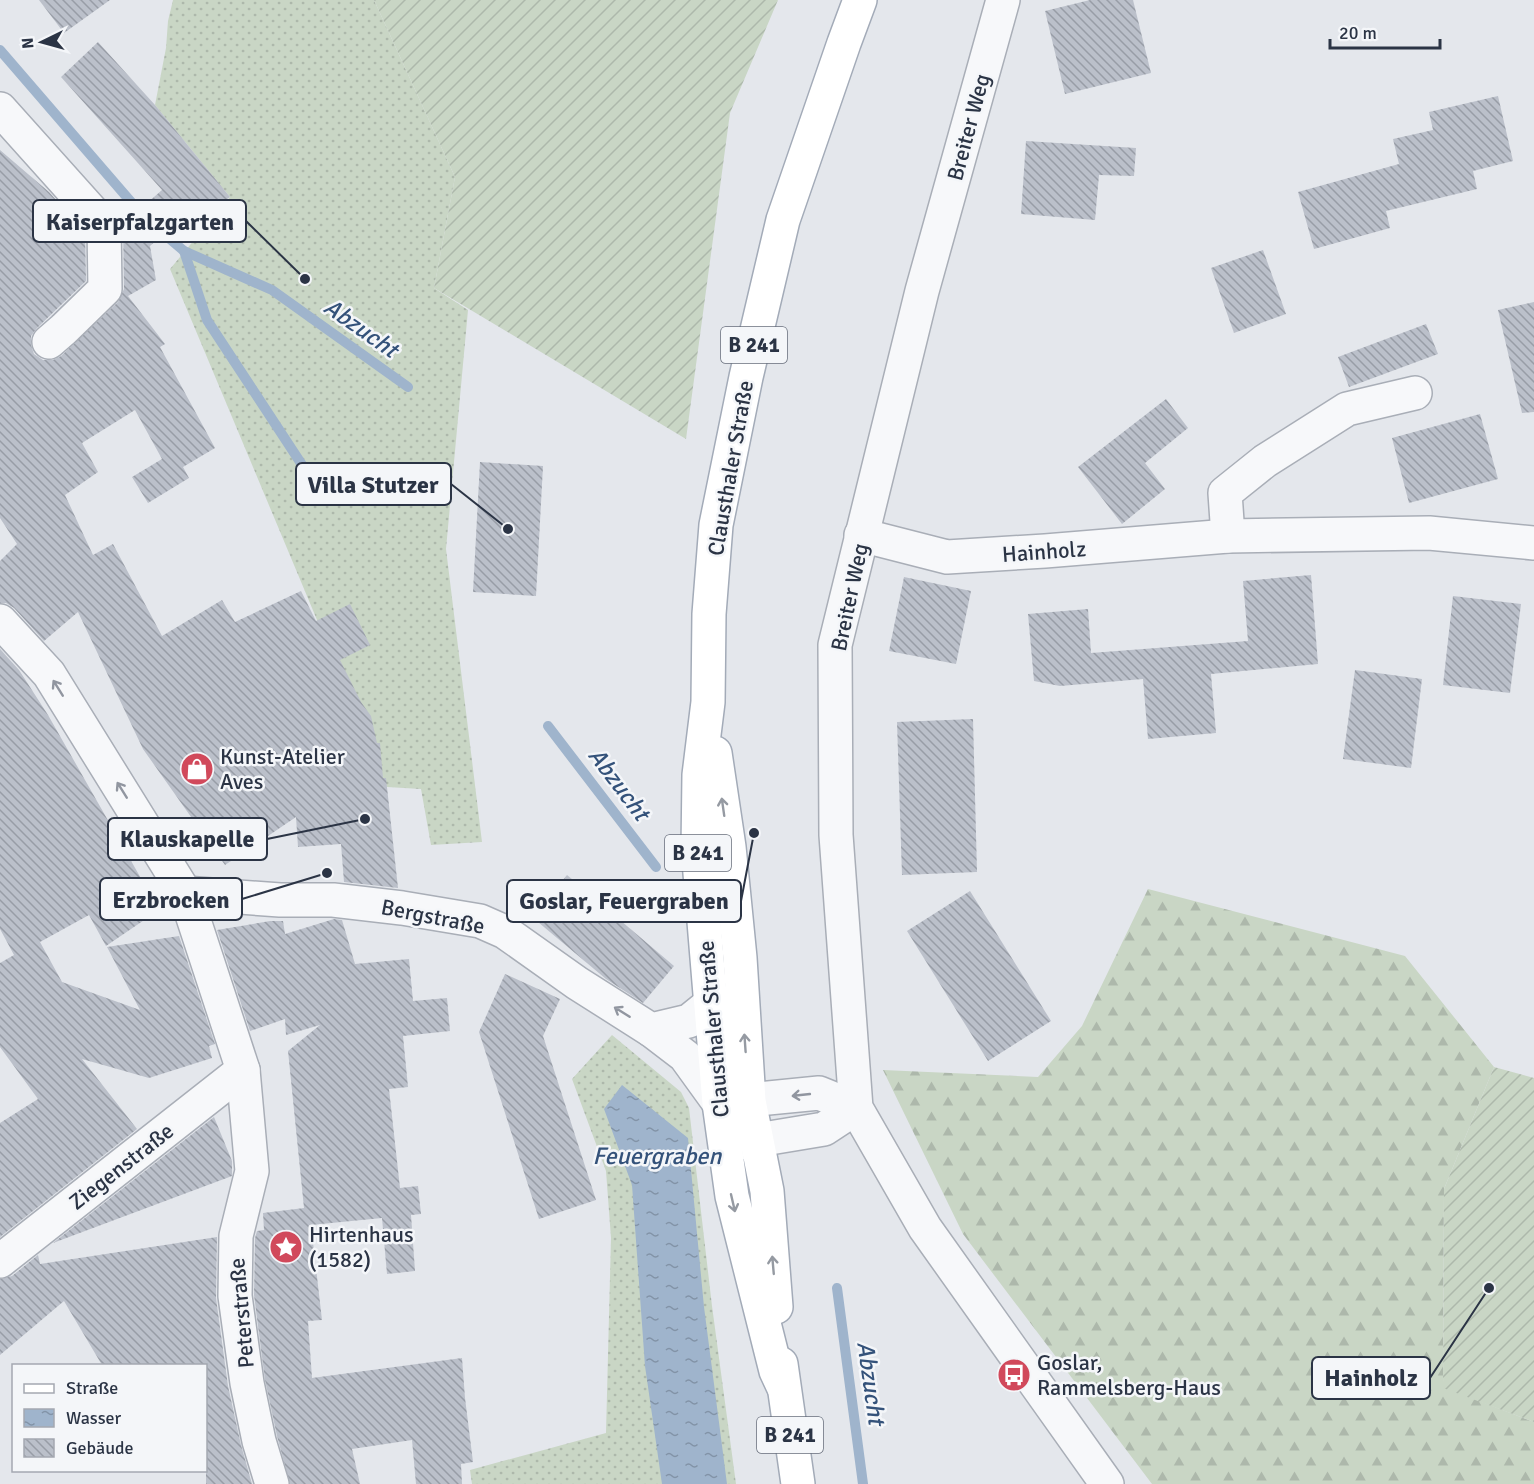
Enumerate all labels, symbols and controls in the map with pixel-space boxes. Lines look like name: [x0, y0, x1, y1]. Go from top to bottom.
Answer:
north arrow: [12, 12, 72, 72]
scale bar: [1330, 12, 1440, 50]
text: 20 m: [1339, 22, 1377, 44]
text: N: [18, 37, 39, 50]
street label: Breiter Weg: [941, 71, 996, 183]
callout: Kaiserpfalzgarten: [33, 200, 246, 242]
text: Kaiserpfalzgarten: [46, 207, 234, 237]
water label: Abzucht: [318, 292, 406, 366]
road number: B 241: [721, 327, 787, 363]
street label: Clausthaler Straße: [702, 378, 759, 558]
callout: Villa Stutzer: [296, 463, 451, 505]
text: Villa Stutzer: [307, 470, 439, 500]
street label: Hainholz: [1001, 535, 1087, 568]
street label: Breiter Weg: [825, 541, 874, 653]
one-way arrow: [51, 680, 63, 697]
water label: Abzucht: [582, 742, 658, 828]
place label: Kunst-Atelier Aves: [220, 743, 345, 795]
shop icon: Kunst-Atelier Aves: [179, 751, 215, 787]
one-way arrow: [115, 782, 127, 799]
one-way arrow: [717, 797, 728, 817]
callout: Klauskapelle: [108, 818, 267, 860]
text: Klauskapelle: [120, 824, 254, 854]
road number: B 241: [665, 835, 731, 871]
callout: Erzbrocken: [100, 878, 242, 920]
callout: Goslar, Feuergraben: [507, 880, 741, 922]
text: Erzbrocken: [112, 885, 230, 915]
text: Goslar, Feuergraben: [519, 886, 729, 916]
street label: Bergstraße: [379, 893, 487, 940]
street label: Clausthaler Straße: [692, 939, 735, 1119]
one-way arrow: [614, 1005, 631, 1018]
one-way arrow: [739, 1033, 750, 1053]
one-way arrow: [791, 1090, 811, 1101]
street label: Ziegenstraße: [64, 1117, 179, 1216]
water label: Feuergraben: [593, 1141, 722, 1171]
one-way arrow: [728, 1193, 740, 1212]
place label: Hirtenhaus (1582): [309, 1221, 414, 1273]
place icon: Hirtenhaus (1582): [268, 1229, 304, 1265]
one-way arrow: [767, 1255, 778, 1275]
street label: Peterstraße: [223, 1257, 260, 1369]
water label: Abzucht: [850, 1340, 892, 1429]
place label: Goslar, Rammelsberg-Haus: [1037, 1349, 1221, 1401]
bus stop icon: Goslar, Rammelsberg-Haus: [996, 1357, 1032, 1393]
callout: Hainholz: [1312, 1357, 1430, 1399]
text: Hainholz: [1324, 1363, 1418, 1393]
legend: [12, 1364, 207, 1472]
text: Straße: [66, 1377, 118, 1399]
text: Wasser: [66, 1407, 122, 1429]
road number: B 241: [757, 1417, 823, 1453]
text: Gebäude: [66, 1437, 134, 1459]

